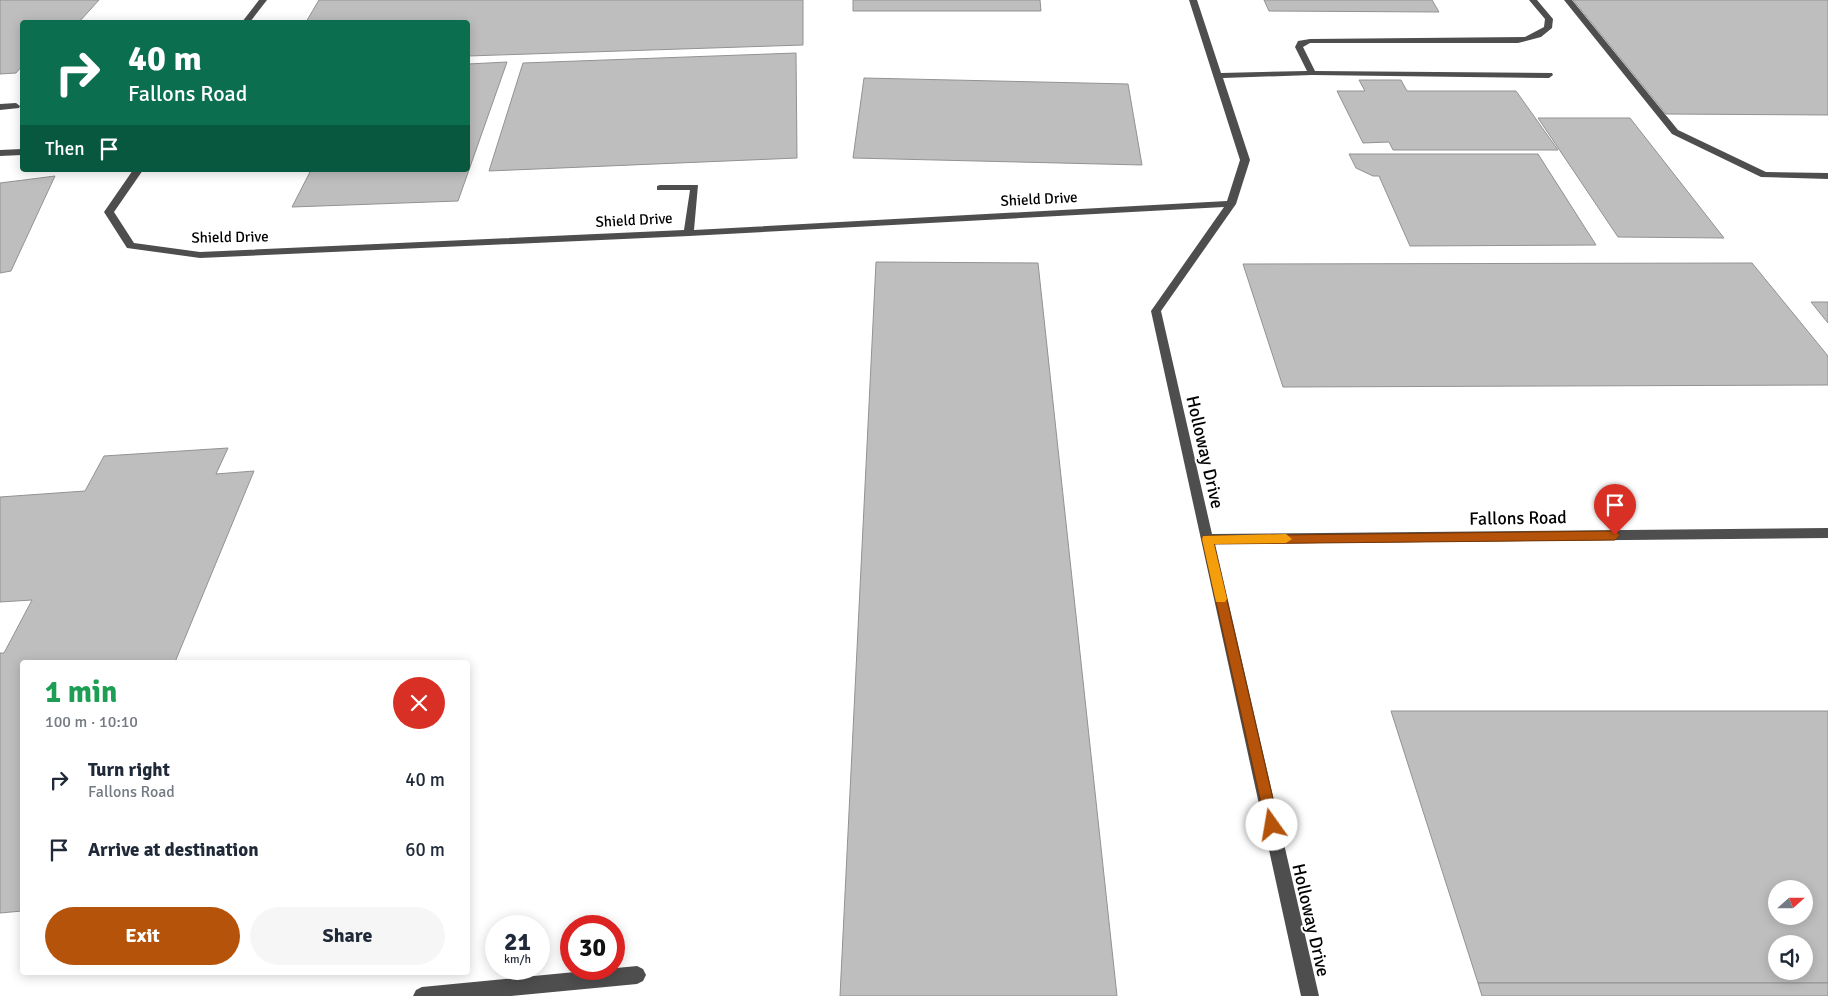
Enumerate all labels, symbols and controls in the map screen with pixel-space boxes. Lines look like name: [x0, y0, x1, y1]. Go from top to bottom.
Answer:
text: 40 m: [128, 37, 202, 80]
icon: right: [45, 40, 110, 105]
text: Fallons Road: [128, 80, 247, 107]
icon: arrive: [95, 135, 123, 163]
text: Then: [45, 137, 85, 161]
street label: Shield Drive: [1000, 188, 1078, 210]
street label: Shield Drive: [595, 209, 673, 231]
street label: Shield Drive: [191, 227, 269, 247]
street label: Holloway Drive: [1181, 393, 1229, 511]
pin: [1594, 484, 1636, 535]
icon: arrive: [1601, 491, 1629, 519]
street label: Fallons Road: [1469, 506, 1567, 530]
text: 1 min: [45, 674, 117, 711]
button: close: [393, 677, 445, 729]
text: 100 m · 10:10: [45, 712, 138, 732]
text: Turn right: [88, 758, 170, 782]
icon: right: [45, 766, 73, 794]
text: 40 m: [405, 768, 445, 792]
text: Fallons Road: [88, 782, 175, 802]
position arrow: [1245, 798, 1297, 850]
icon: arrive: [45, 836, 73, 864]
text: Arrive at destination: [88, 838, 259, 862]
text: 60 m: [405, 838, 445, 862]
street label: Holloway Drive: [1287, 861, 1335, 979]
north arrow: [1768, 880, 1812, 925]
map controls: [1768, 880, 1813, 980]
button: Exit: [45, 907, 240, 965]
button: Share: [250, 907, 445, 965]
speed limit sign: 30: [560, 915, 625, 980]
text: 21: [504, 926, 531, 957]
button: sound: [1768, 935, 1813, 980]
text: km/h: [504, 952, 531, 967]

